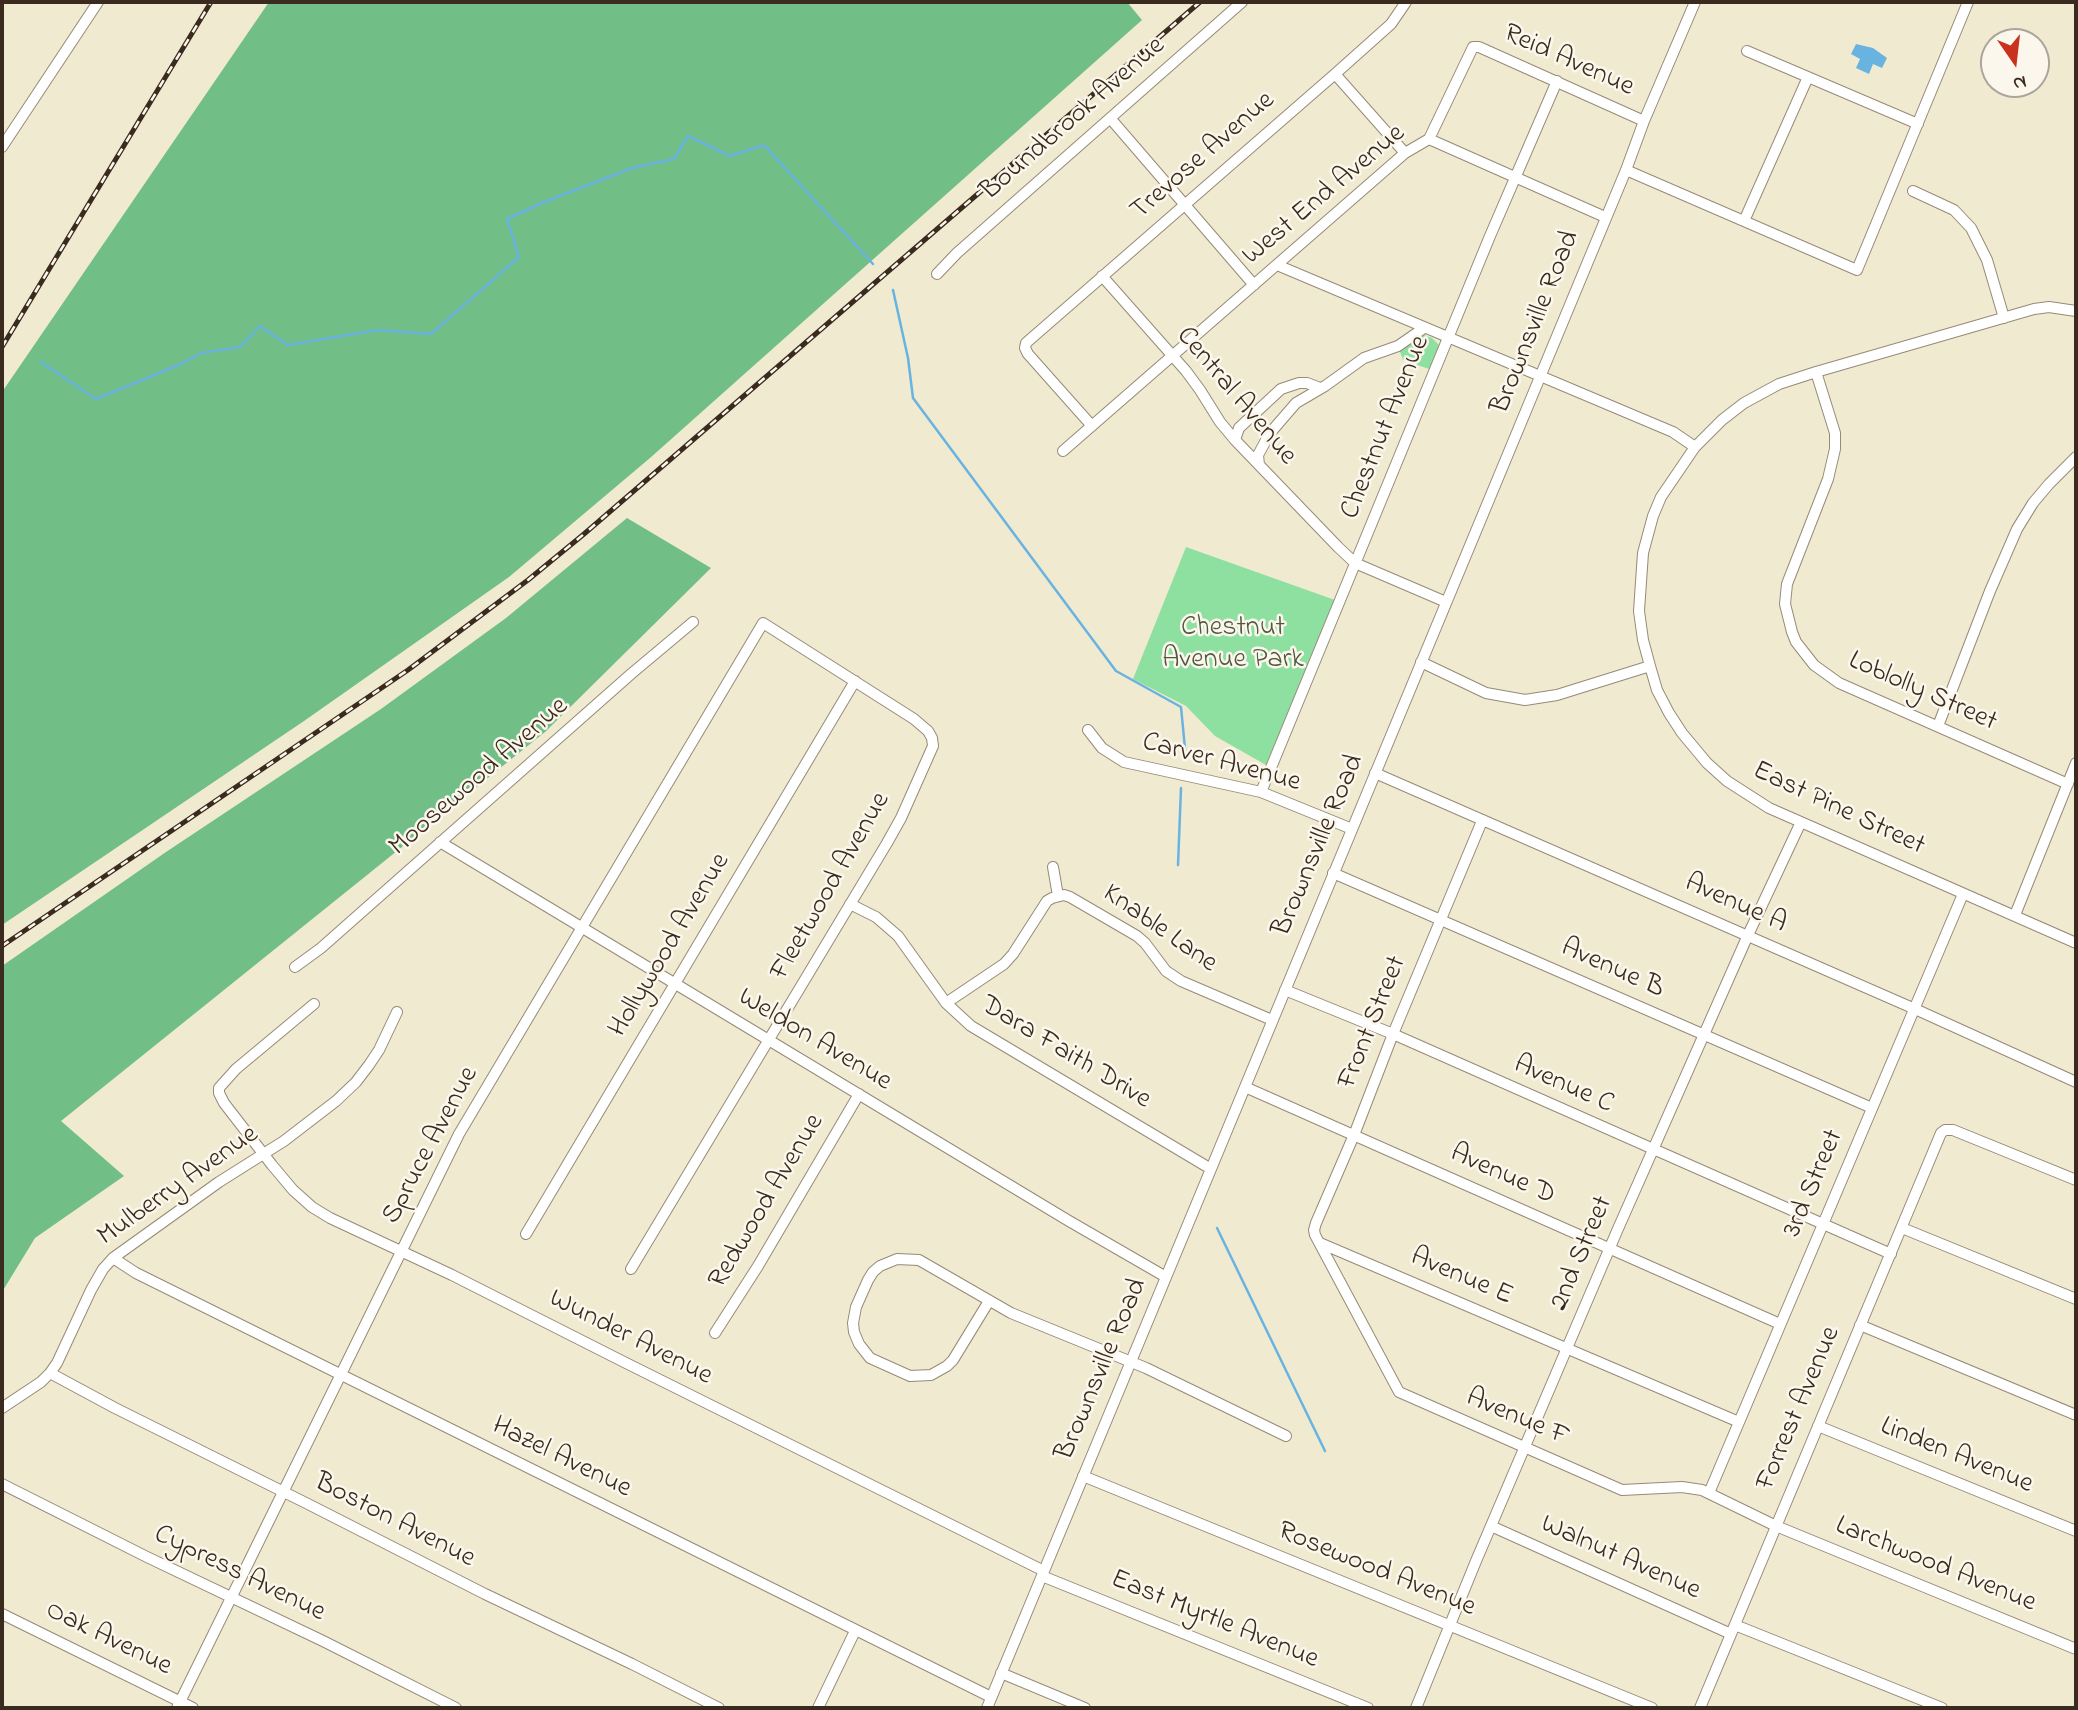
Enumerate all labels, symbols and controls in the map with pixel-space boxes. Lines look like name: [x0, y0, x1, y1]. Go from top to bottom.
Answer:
street label: Reid Avenue: [1497, 18, 1639, 106]
north arrow: [1980, 28, 2050, 98]
street label: Boundbrook Avenue: [975, 31, 1173, 209]
text: N: [2010, 67, 2029, 97]
street label: Trevose Avenue: [1125, 85, 1283, 229]
street label: West End Avenue: [1237, 118, 1413, 274]
street label: Brownsville Road: [1485, 227, 1589, 419]
street label: Central Avenue: [1167, 321, 1303, 473]
street label: Chestnut Avenue: [1335, 331, 1439, 525]
park label: Chestnut Avenue Park: [1162, 612, 1304, 678]
street label: Loblolly Street: [1843, 645, 2001, 741]
street label: Moosewood Avenue: [383, 691, 577, 865]
street label: Carver Avenue: [1138, 727, 1304, 801]
street label: Brownsville Road: [1267, 750, 1373, 942]
street label: East Pine Street: [1747, 755, 1929, 865]
street label: Fleetwood Avenue: [765, 787, 899, 987]
street label: Hollywood Avenue: [603, 848, 739, 1044]
street label: Avenue A: [1679, 868, 1791, 942]
street label: Knable Lane: [1095, 878, 1223, 982]
street label: Avenue B: [1555, 932, 1669, 1008]
street label: Front Street: [1332, 952, 1416, 1094]
street label: Weldon Avenue: [731, 982, 897, 1100]
street label: Dara Faith Drive: [974, 990, 1156, 1118]
street label: Avenue C: [1508, 1049, 1618, 1123]
street label: Spruce Avenue: [376, 1062, 488, 1230]
street label: Redwood Avenue: [703, 1109, 833, 1295]
street label: Mulberry Avenue: [92, 1119, 266, 1255]
street label: 3rd Street: [1777, 1125, 1853, 1243]
street label: Avenue D: [1444, 1138, 1560, 1214]
street label: 2nd Street: [1544, 1192, 1622, 1316]
street label: Avenue E: [1405, 1241, 1517, 1315]
street label: Brownsville Road: [1050, 1274, 1156, 1466]
street label: Wunder Avenue: [543, 1283, 717, 1395]
street label: Forrest Avenue: [1750, 1322, 1850, 1496]
street label: Avenue F: [1460, 1382, 1574, 1456]
street label: Hazel Avenue: [486, 1411, 636, 1507]
street label: Linden Avenue: [1875, 1411, 2037, 1503]
street label: Boston Avenue: [308, 1467, 480, 1577]
street label: Walnut Avenue: [1535, 1509, 1705, 1609]
street label: Larchwood Avenue: [1830, 1510, 2040, 1622]
street label: Rosewood Avenue: [1272, 1516, 1480, 1626]
street label: Cypress Avenue: [148, 1519, 330, 1631]
street label: East Myrtle Avenue: [1105, 1564, 1323, 1678]
street label: Oak Avenue: [39, 1595, 177, 1685]

